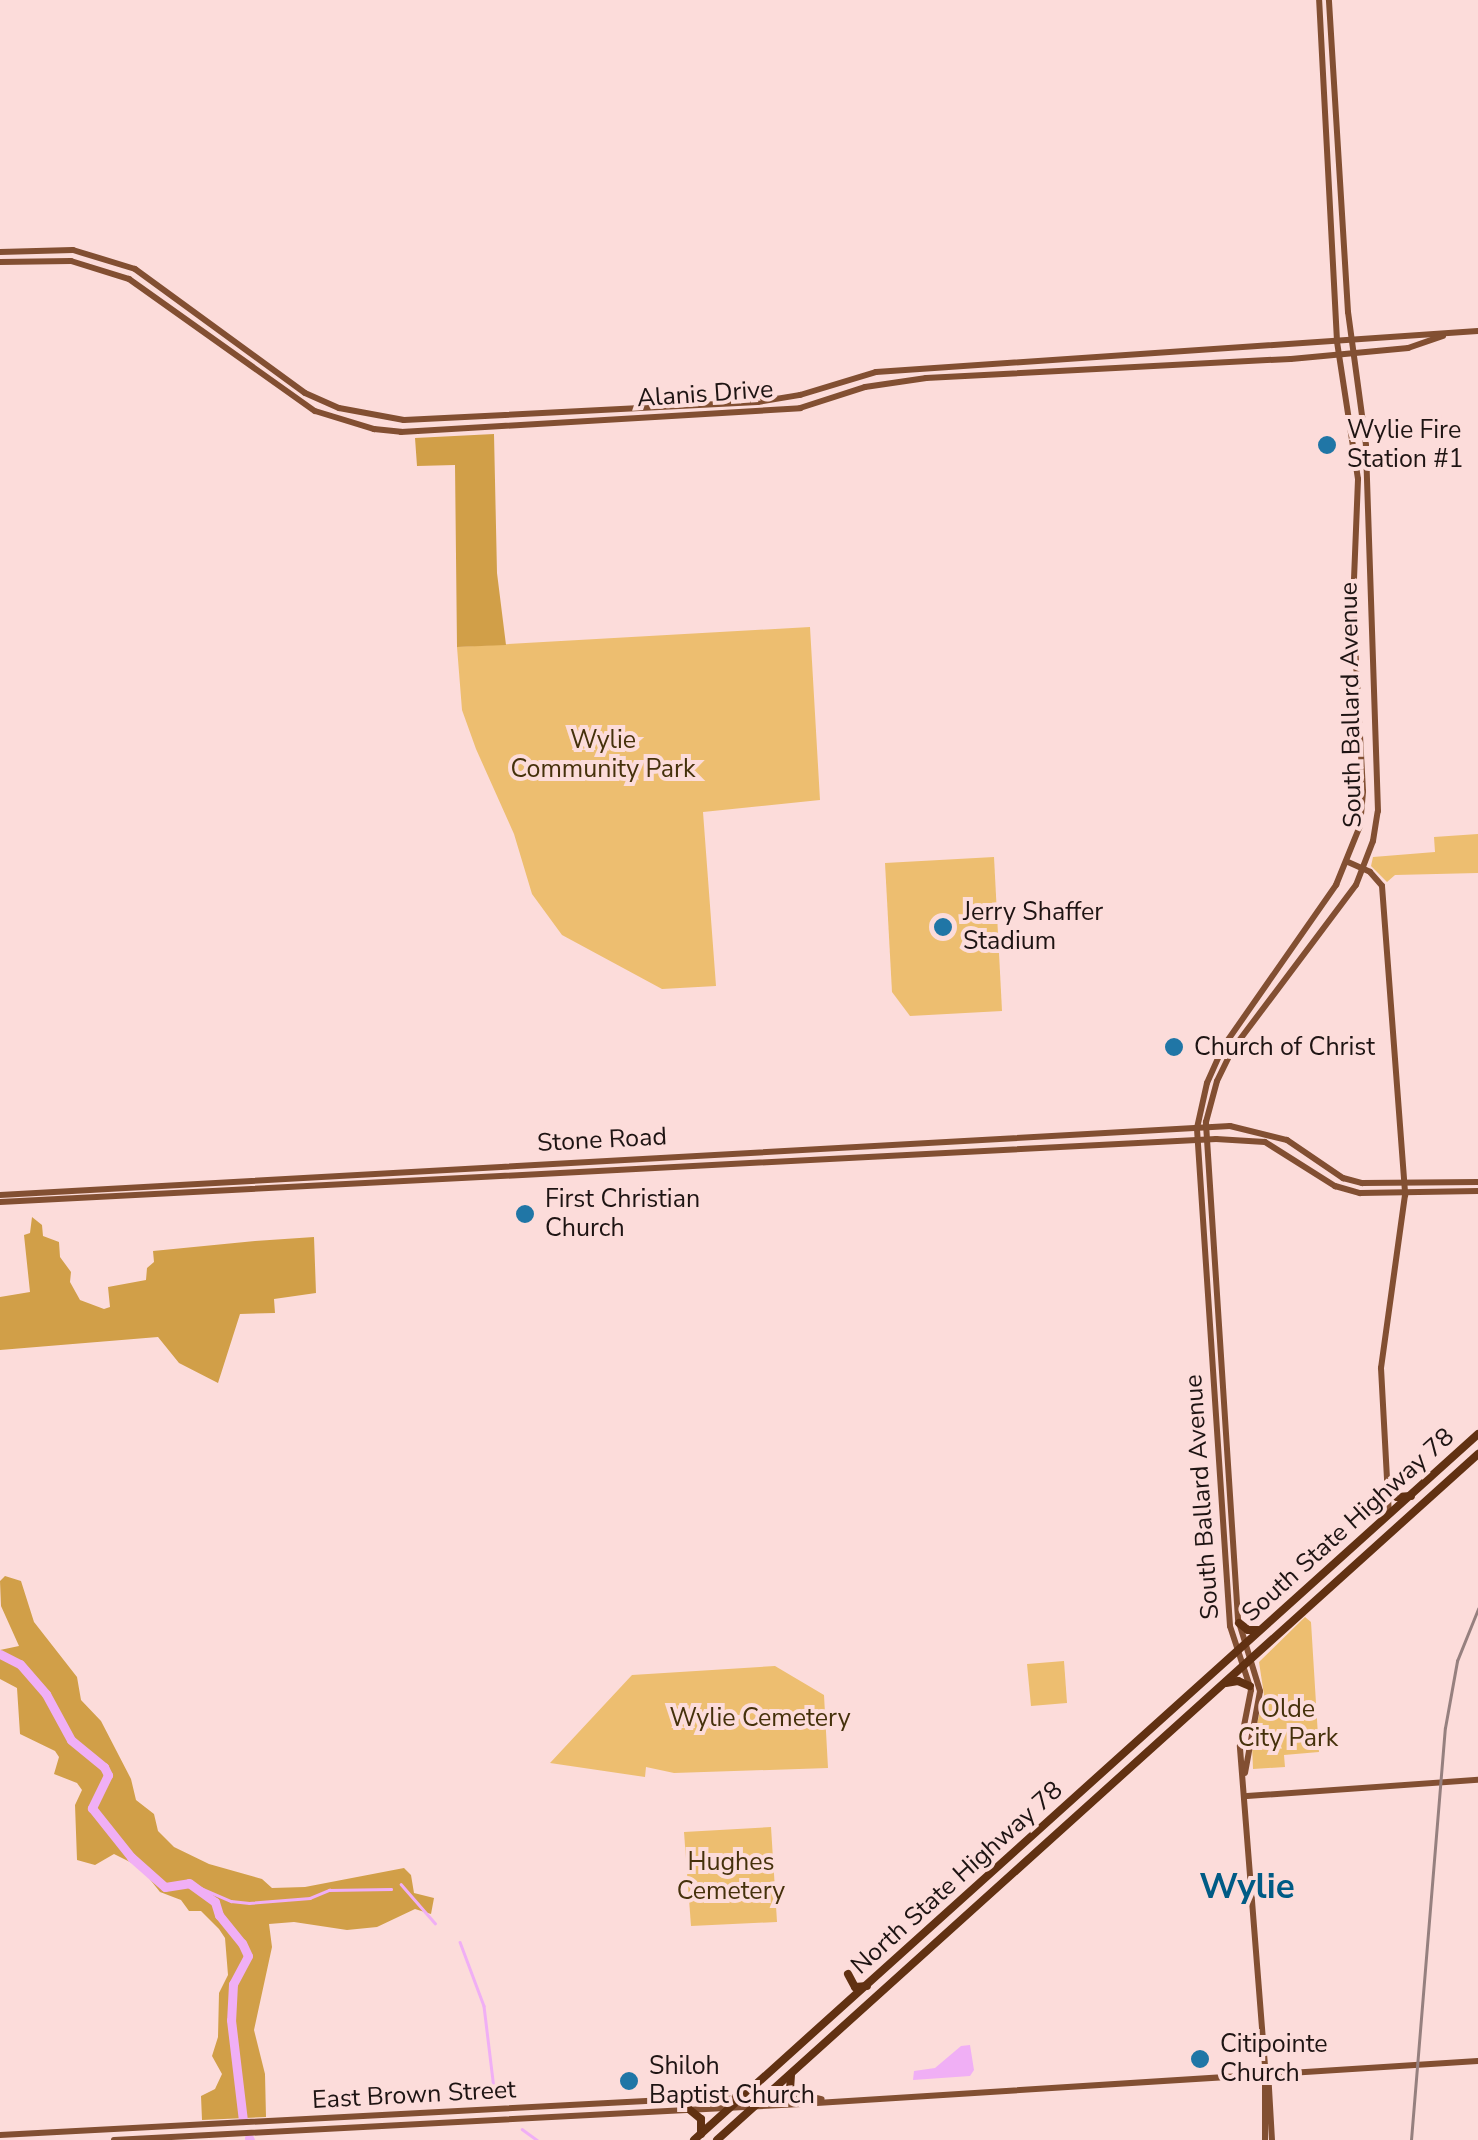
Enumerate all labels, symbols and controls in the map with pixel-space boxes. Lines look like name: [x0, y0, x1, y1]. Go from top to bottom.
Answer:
street label: Alanis Drive: [636, 374, 774, 414]
place label: Wylie Fire Station #1: [1347, 416, 1463, 475]
marker: Wylie Fire Station #1: [1316, 434, 1338, 456]
street label: South Ballard Avenue: [1334, 582, 1368, 828]
park label: Wylie Community Park: [511, 726, 695, 785]
place label: Jerry Shaffer Stadium: [963, 898, 1103, 957]
marker: Jerry Shaffer Stadium: [932, 916, 954, 938]
place label: Church of Christ: [1194, 1032, 1375, 1062]
marker: Church of Christ: [1163, 1036, 1185, 1058]
street label: Stone Road: [536, 1122, 668, 1158]
place label: First Christian Church: [545, 1185, 700, 1244]
marker: First Christian Church: [514, 1203, 536, 1225]
street label: South Ballard Avenue: [1178, 1373, 1226, 1621]
street label: South State Highway 78: [1236, 1422, 1460, 1628]
park label: Olde City Park: [1238, 1695, 1338, 1754]
park label: Wylie Cemetery: [669, 1703, 851, 1733]
street label: North State Highway 78: [845, 1775, 1069, 1981]
park label: Hughes Cemetery: [677, 1848, 785, 1907]
district label: Wylie: [1199, 1866, 1295, 1908]
place label: Citipointe Church: [1220, 2030, 1328, 2089]
marker: Citipointe Church: [1189, 2048, 1211, 2070]
place label: Shiloh Baptist Church: [649, 2052, 815, 2111]
marker: Shiloh Baptist Church: [618, 2070, 640, 2092]
street label: East Brown Street: [311, 2075, 517, 2115]

